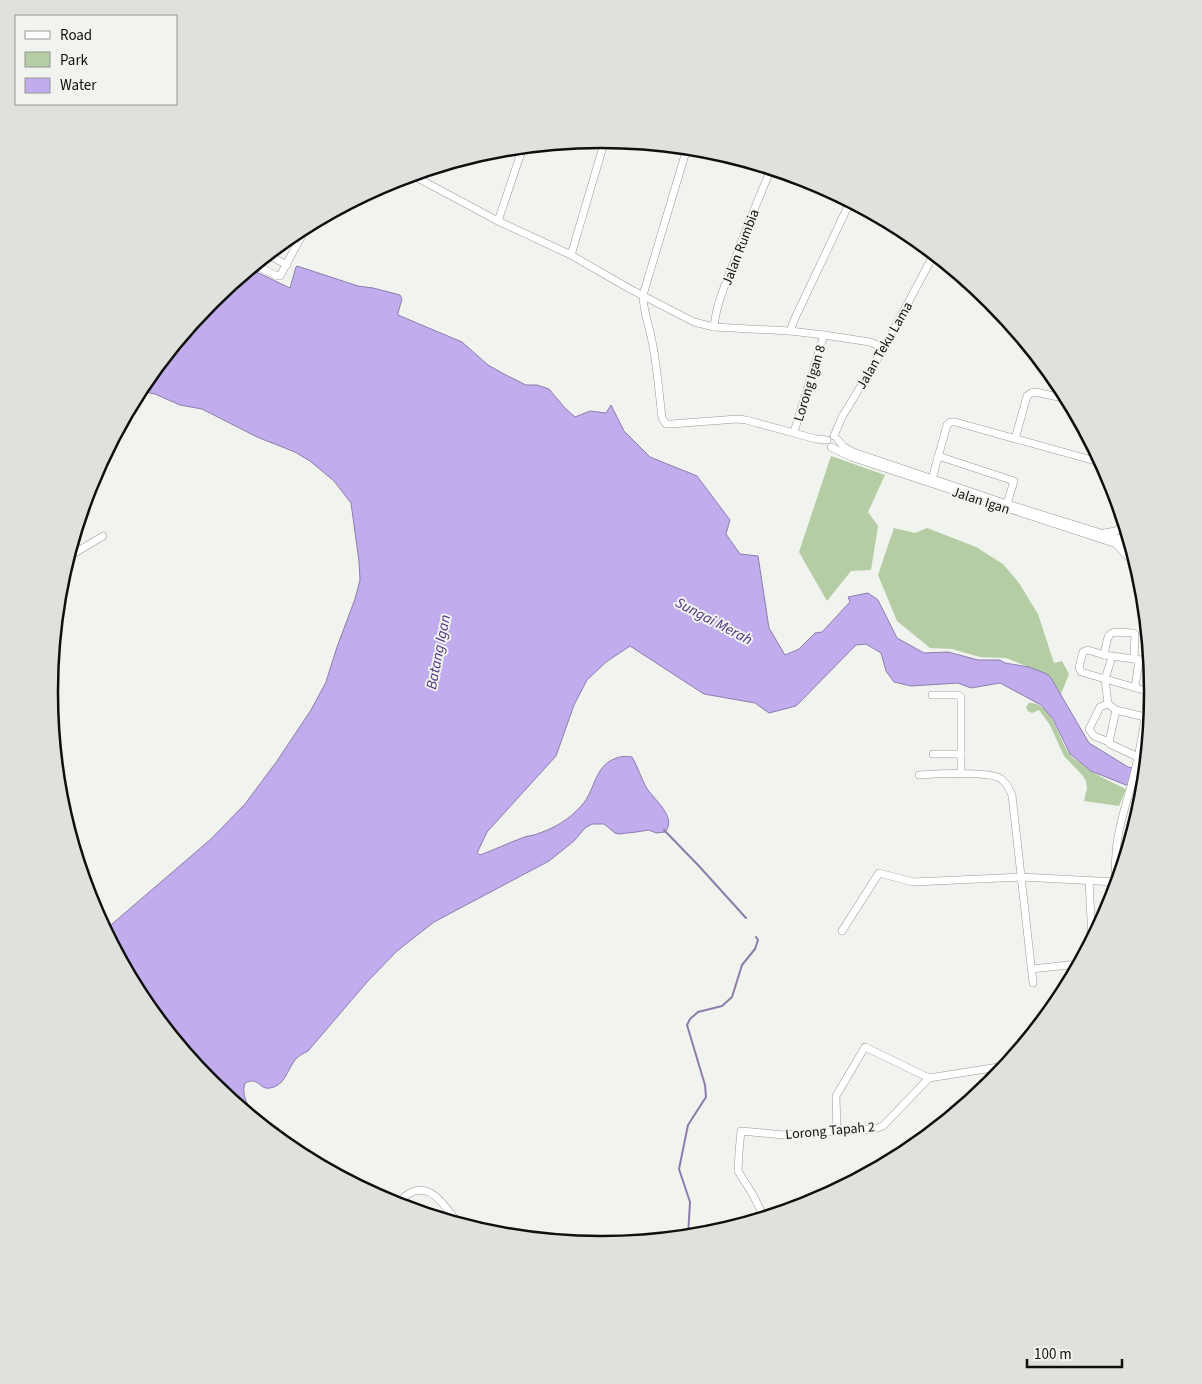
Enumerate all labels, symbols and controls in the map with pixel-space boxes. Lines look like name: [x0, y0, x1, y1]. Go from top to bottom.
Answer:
legend: [15, 15, 178, 105]
text: Road: [60, 25, 92, 46]
text: Park: [60, 50, 89, 71]
text: Water: [60, 75, 97, 96]
street label: Jalan Rumbia: [717, 206, 765, 288]
street label: Jalan Teku Lama: [852, 298, 918, 393]
street label: Lorong Igan 8: [789, 343, 831, 424]
street label: Jalan Igan: [949, 482, 1012, 520]
water label: Sungai Merah: [672, 592, 756, 651]
water label: Batang Igan: [421, 613, 456, 691]
street label: Lorong Tapah 2: [785, 1117, 876, 1145]
scale bar: [1027, 1336, 1122, 1368]
text: 100 m: [1034, 1344, 1072, 1365]

